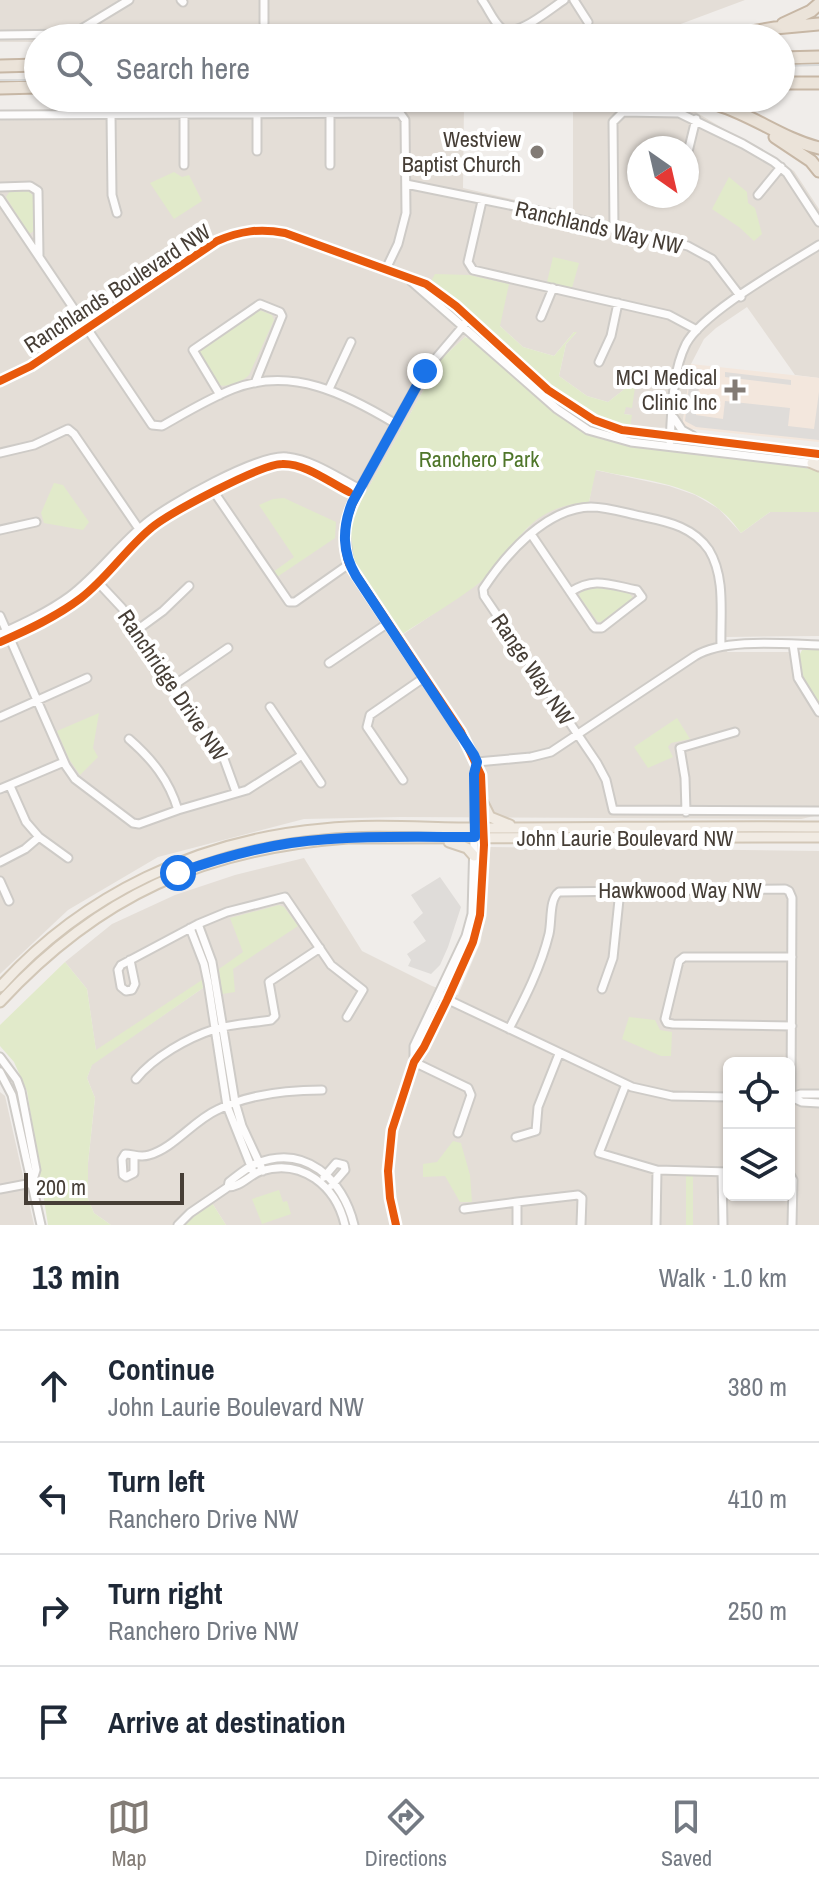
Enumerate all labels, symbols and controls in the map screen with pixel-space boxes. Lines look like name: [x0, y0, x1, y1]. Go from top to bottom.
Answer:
search box: [24, 24, 795, 112]
icon: search: [52, 46, 96, 90]
text: Search here: [116, 48, 250, 88]
place label: Westview Baptist Church: [402, 124, 521, 179]
north arrow: [627, 136, 699, 208]
marker: Westview Baptist Church: [528, 143, 546, 161]
street label: Ranchlands Way NW: [512, 193, 686, 261]
street label: Ranchlands Boulevard NW: [18, 216, 216, 360]
route end: [407, 353, 443, 389]
place label: MCI Medical Clinic Inc: [616, 362, 717, 417]
marker: MCI Medical Clinic Inc: [724, 379, 746, 401]
park label: Ranchero Park: [419, 444, 540, 474]
street label: Ranchridge Drive NW: [111, 603, 235, 767]
street label: Range Way NW: [485, 607, 581, 731]
street label: John Laurie Boulevard NW: [517, 823, 733, 853]
route start: [160, 855, 196, 891]
street label: Hawkwood Way NW: [598, 875, 762, 905]
map controls: [723, 1057, 795, 1201]
button: locate: [723, 1057, 795, 1129]
button: layers: [723, 1129, 795, 1201]
scale bar: [24, 1169, 184, 1205]
text: 200 m: [36, 1172, 86, 1202]
text: 13 min: [32, 1254, 120, 1300]
text: Walk · 1.0 km: [659, 1260, 787, 1295]
text: Continue: [108, 1349, 215, 1389]
icon: ahead: [32, 1364, 76, 1408]
text: 380 m: [728, 1369, 787, 1404]
text: John Laurie Boulevard NW: [108, 1389, 364, 1424]
text: Turn left: [108, 1461, 205, 1501]
icon: left: [32, 1476, 76, 1520]
text: 410 m: [728, 1481, 787, 1516]
text: Ranchero Drive NW: [108, 1501, 299, 1536]
text: Turn right: [108, 1573, 222, 1613]
icon: right: [32, 1588, 76, 1632]
text: 250 m: [728, 1593, 787, 1628]
text: Ranchero Drive NW: [108, 1613, 299, 1648]
icon: arrive: [32, 1700, 76, 1744]
text: Arrive at destination: [108, 1702, 346, 1742]
tab: Map: [107, 1795, 151, 1873]
tab: Directions: [365, 1795, 447, 1873]
tab: Saved: [661, 1795, 712, 1873]

